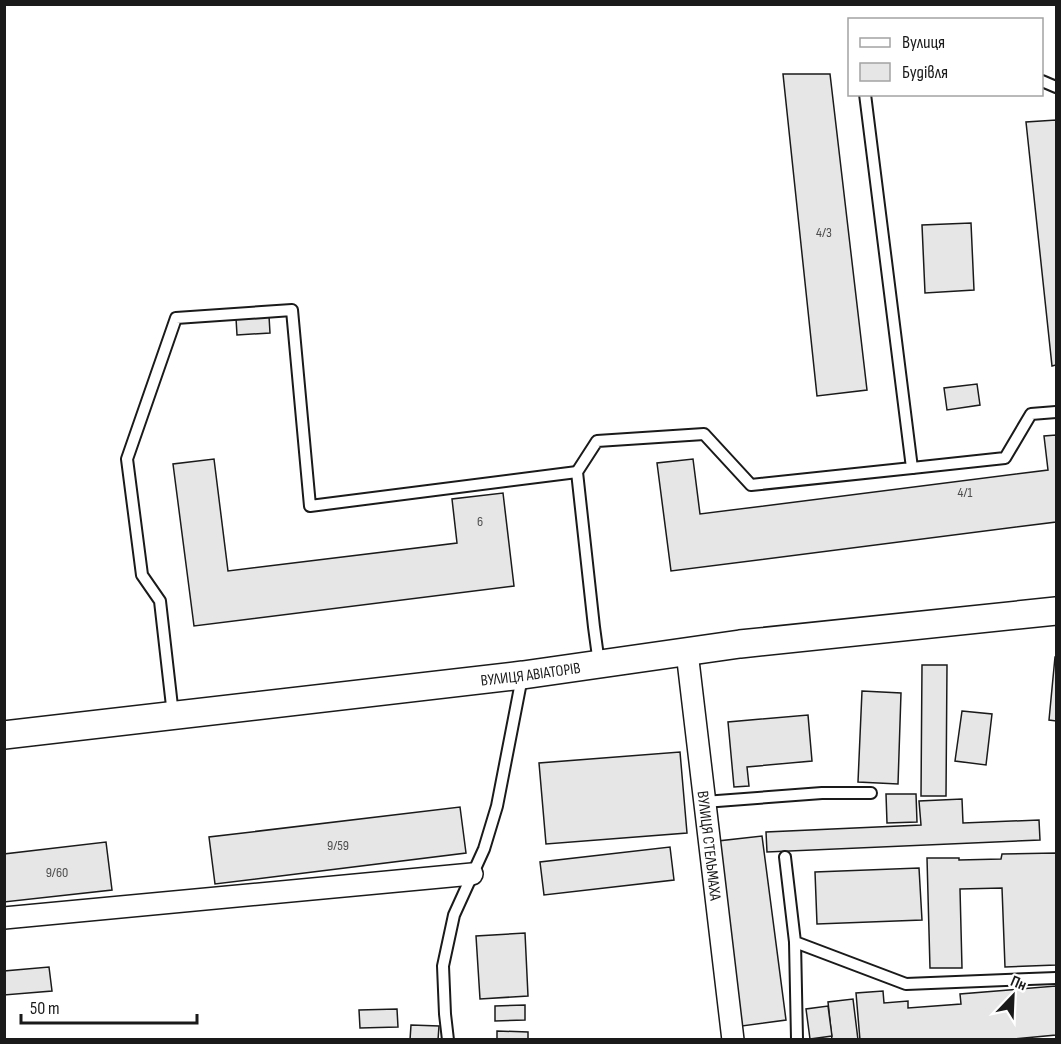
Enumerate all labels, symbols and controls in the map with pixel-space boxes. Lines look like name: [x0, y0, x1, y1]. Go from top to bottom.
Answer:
legend: [848, 18, 1043, 96]
text: Вулиця: [902, 32, 945, 53]
text: Будівля: [902, 62, 948, 83]
house number: 4/3: [816, 224, 832, 241]
house number: 4/1: [958, 484, 973, 501]
house number: 6: [477, 513, 483, 530]
street label: ВУЛИЦЯ АВІАТОРІВ: [480, 659, 582, 691]
street label: ВУЛИЦЯ СТЕЛЬМАХА: [693, 790, 724, 902]
house number: 9/59: [327, 837, 349, 854]
house number: 9/60: [46, 864, 68, 881]
north arrow: [983, 966, 1043, 1026]
text: Пн: [1007, 972, 1029, 995]
scale bar: [21, 987, 196, 1025]
text: 50 m: [30, 998, 60, 1019]

